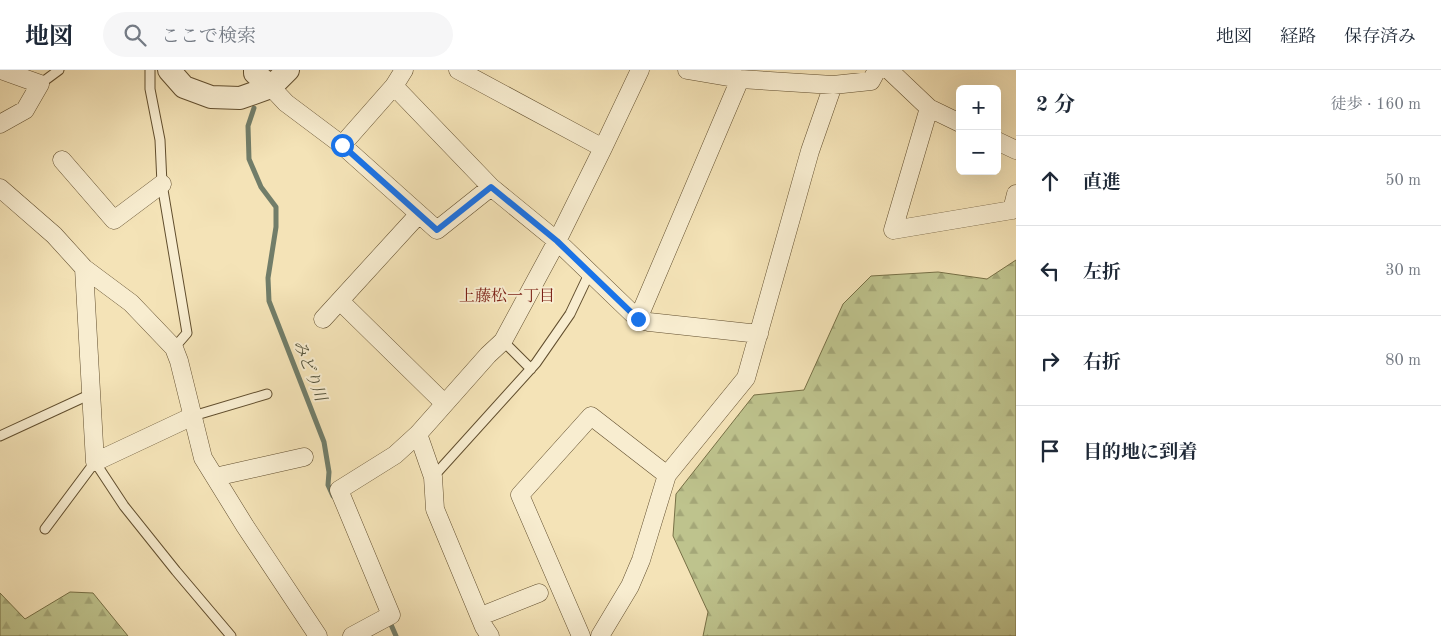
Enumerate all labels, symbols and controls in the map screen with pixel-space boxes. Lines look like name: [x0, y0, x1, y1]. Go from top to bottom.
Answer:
search box: [103, 12, 453, 57]
icon: search: [121, 21, 149, 49]
text: 地図: [25, 26, 73, 50]
text: ここで検索: [161, 28, 256, 47]
text: 地図: [1216, 28, 1252, 46]
text: 経路: [1280, 28, 1316, 46]
text: 保存済み: [1344, 28, 1416, 46]
map controls: [956, 85, 1001, 175]
button: +: [956, 85, 1001, 130]
text: 2 分: [1036, 95, 1075, 116]
text: 徒歩 · 160 m: [1331, 97, 1421, 113]
button: −: [956, 130, 1001, 175]
route start: [331, 134, 354, 157]
icon: ahead: [1036, 167, 1064, 195]
text: 50 m: [1385, 173, 1421, 189]
text: 直進: [1083, 174, 1121, 193]
icon: left: [1036, 257, 1064, 285]
text: 30 m: [1385, 263, 1421, 279]
text: 左折: [1083, 264, 1121, 283]
district label: 上藤松一丁目: [459, 287, 555, 305]
route end: [627, 308, 650, 331]
water label: みどり川: [290, 338, 330, 406]
icon: right: [1036, 347, 1064, 375]
text: 80 m: [1385, 353, 1421, 369]
text: 右折: [1083, 354, 1121, 373]
icon: arrive: [1036, 437, 1064, 465]
text: 目的地に到着: [1083, 444, 1197, 463]

